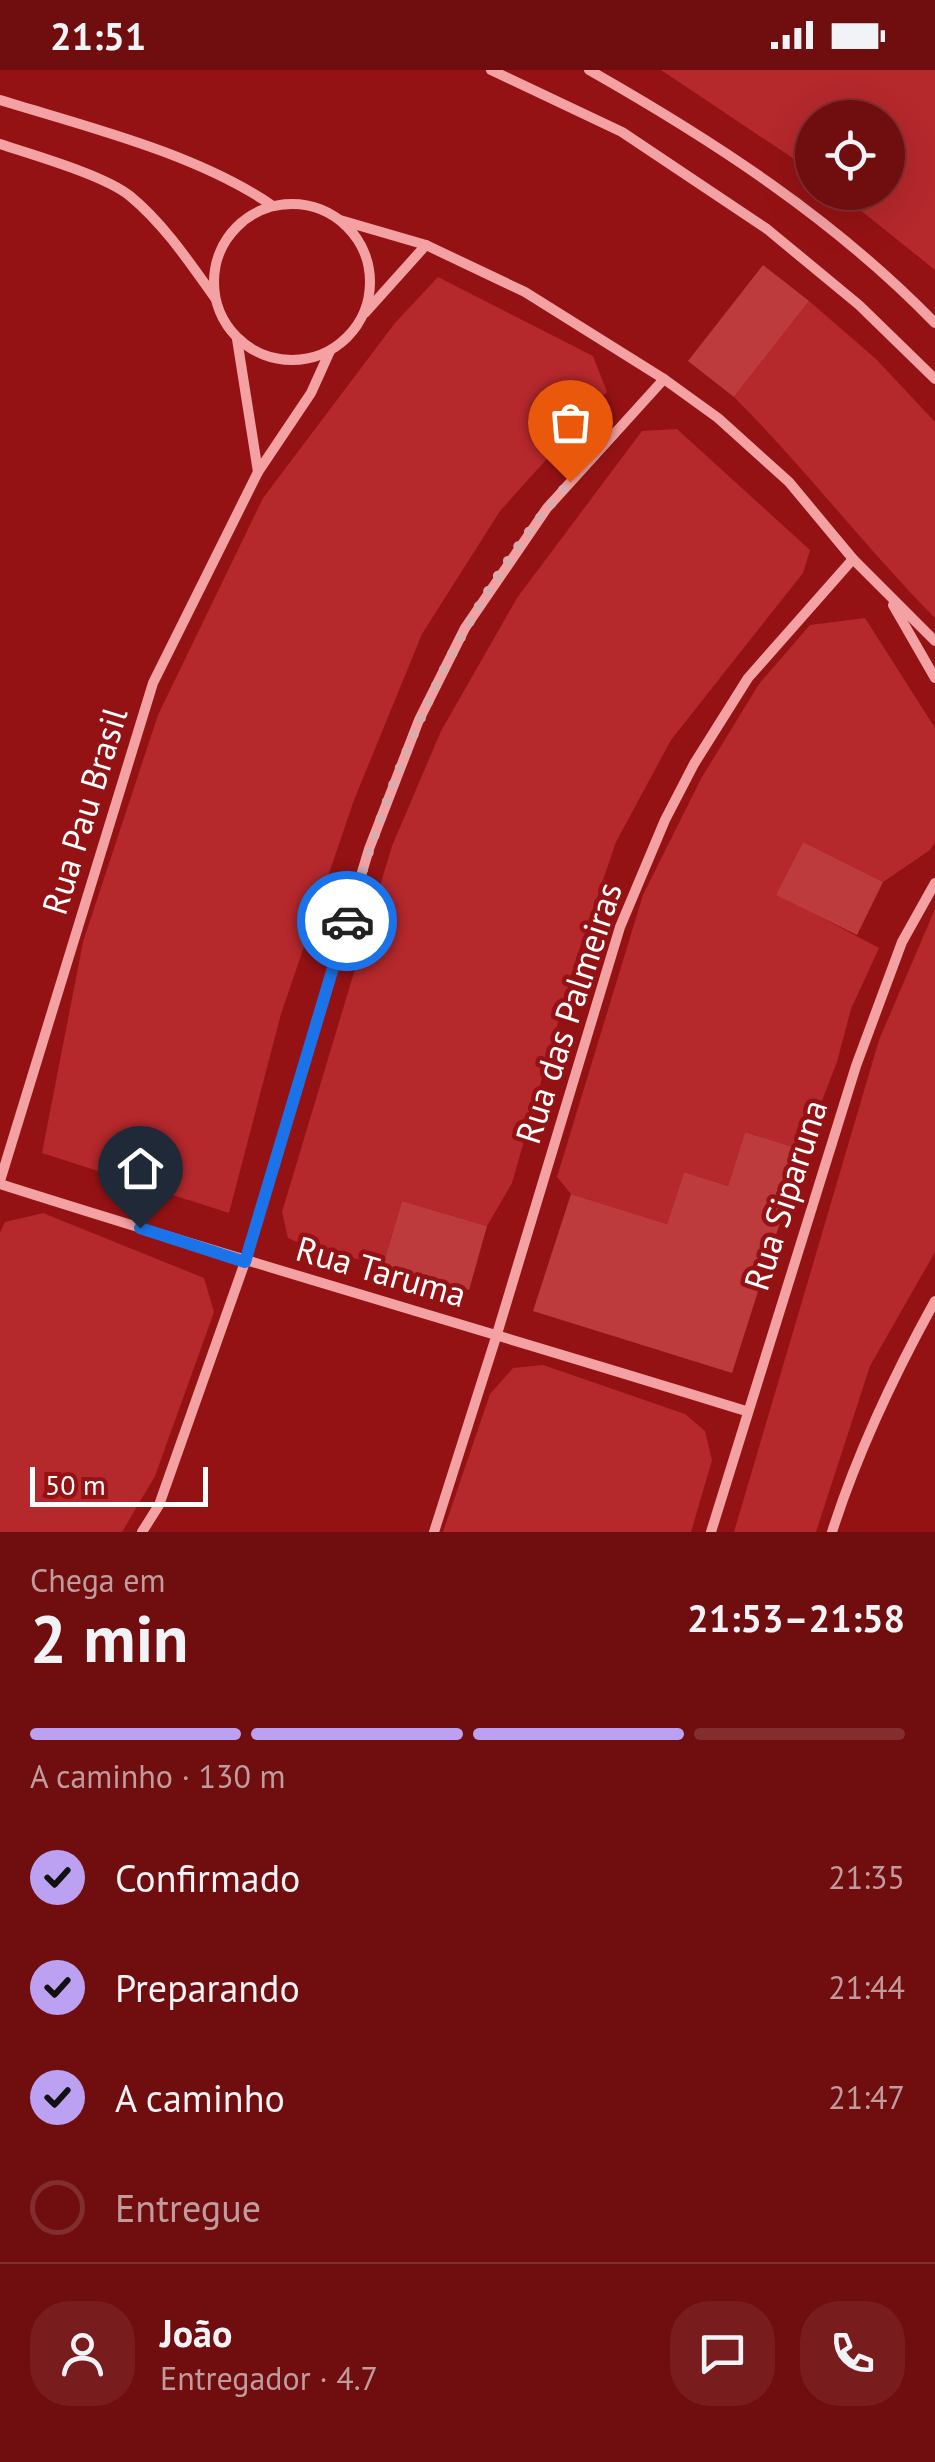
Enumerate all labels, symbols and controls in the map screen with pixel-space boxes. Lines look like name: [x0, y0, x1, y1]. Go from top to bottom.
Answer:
text: 21:51: [50, 11, 146, 60]
map controls: [795, 100, 905, 210]
button: locate: [795, 100, 905, 210]
pin: [528, 380, 613, 483]
icon: bag: [543, 395, 598, 450]
street label: Rua Pau Brasil: [31, 702, 137, 920]
courier: [297, 871, 397, 971]
street label: Rua das Palmeiras: [504, 876, 632, 1149]
icon: car: [320, 894, 375, 949]
street label: Rua Siparuna: [733, 1094, 837, 1296]
pin: [98, 1126, 183, 1229]
icon: home: [113, 1141, 168, 1196]
street label: Rua Taruma: [291, 1225, 472, 1317]
scale bar: [30, 1462, 208, 1506]
text: 50 m: [45, 1466, 106, 1503]
text: Chega em: [30, 1559, 166, 1601]
text: 21:53–21:58: [687, 1593, 905, 1642]
text: 2 min: [30, 1596, 189, 1680]
text: A caminho · 130 m: [30, 1755, 285, 1797]
icon: check: [30, 1850, 85, 1905]
text: Confirmado: [115, 1853, 300, 1902]
text: 21:35: [828, 1856, 905, 1898]
icon: check: [30, 1960, 85, 2015]
text: Preparando: [115, 1963, 300, 2012]
text: 21:44: [828, 1966, 905, 2008]
icon: check: [30, 2070, 85, 2125]
text: A caminho: [115, 2073, 285, 2122]
text: 21:47: [828, 2076, 905, 2118]
text: Entregue: [115, 2183, 261, 2232]
button: person: [30, 2301, 135, 2406]
button: chat: [670, 2301, 775, 2406]
button: phone: [800, 2301, 905, 2406]
text: João: [160, 2308, 232, 2357]
text: Entregador · 4.7: [160, 2357, 378, 2399]

